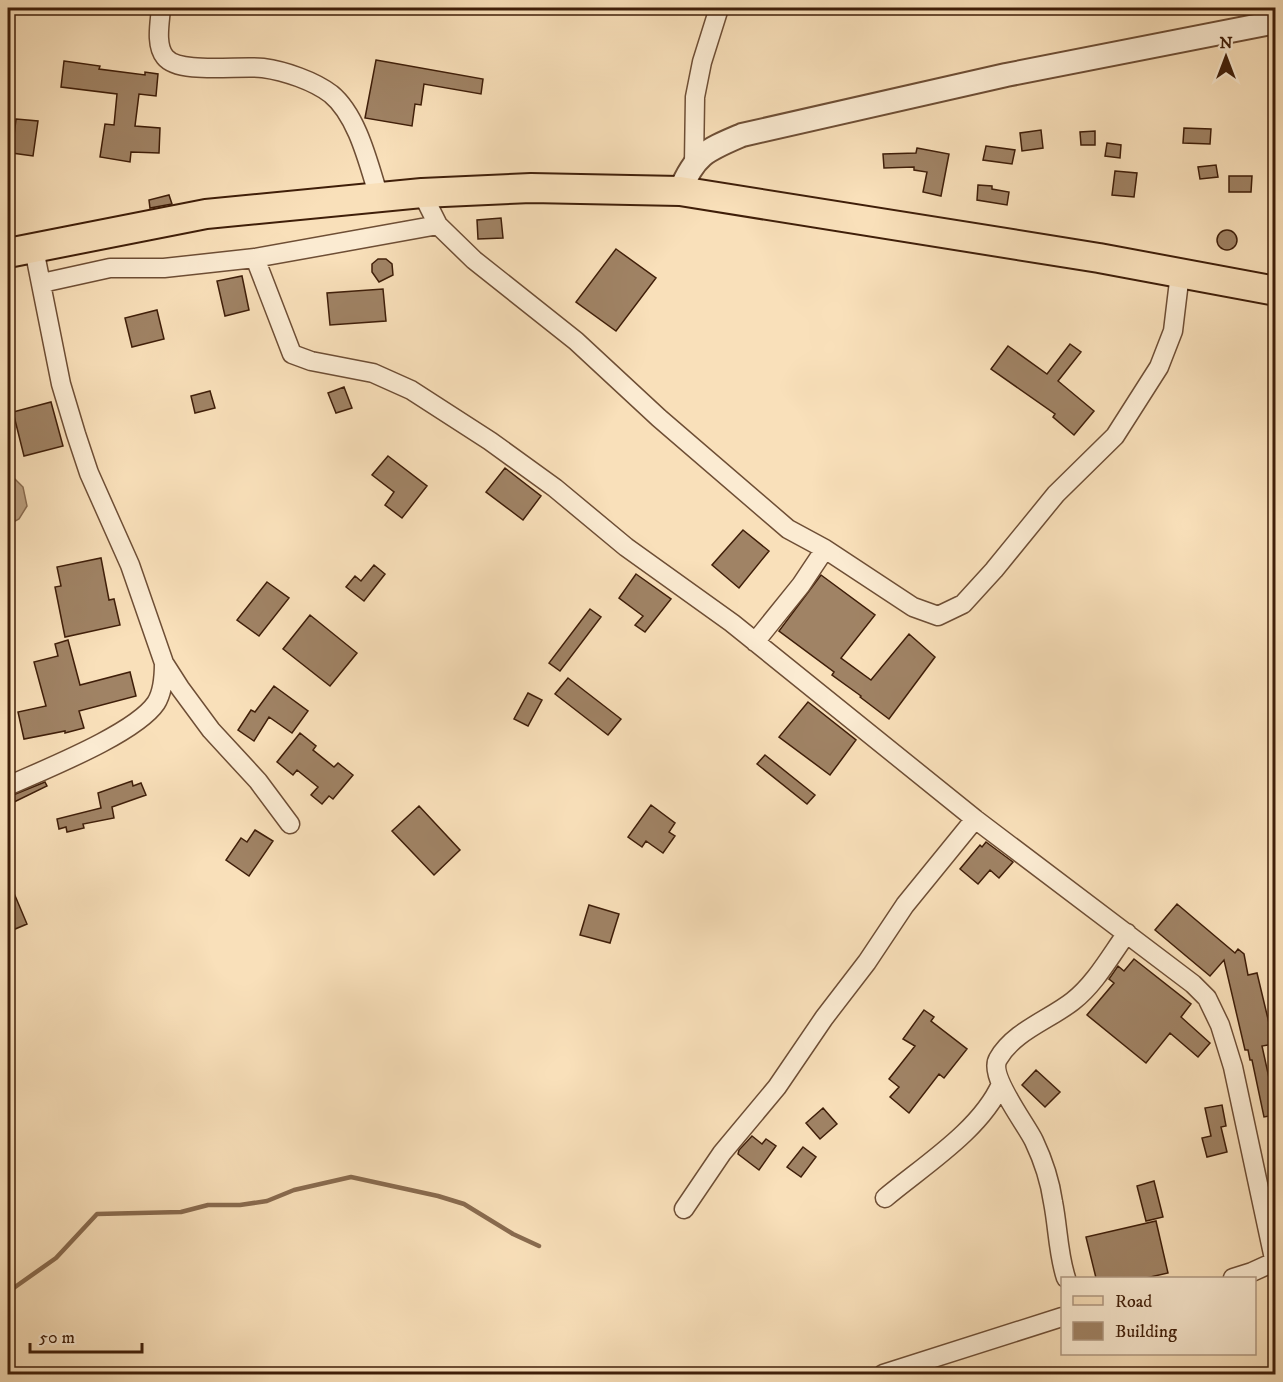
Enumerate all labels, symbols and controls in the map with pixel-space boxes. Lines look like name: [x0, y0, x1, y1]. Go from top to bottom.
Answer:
north arrow: [1196, 27, 1256, 87]
text: N: [1219, 33, 1233, 53]
legend: [1061, 1277, 1256, 1355]
text: Road: [1115, 1291, 1152, 1313]
scale bar: [30, 1316, 142, 1354]
text: Building: [1115, 1321, 1177, 1343]
text: 50 m: [39, 1327, 75, 1349]

